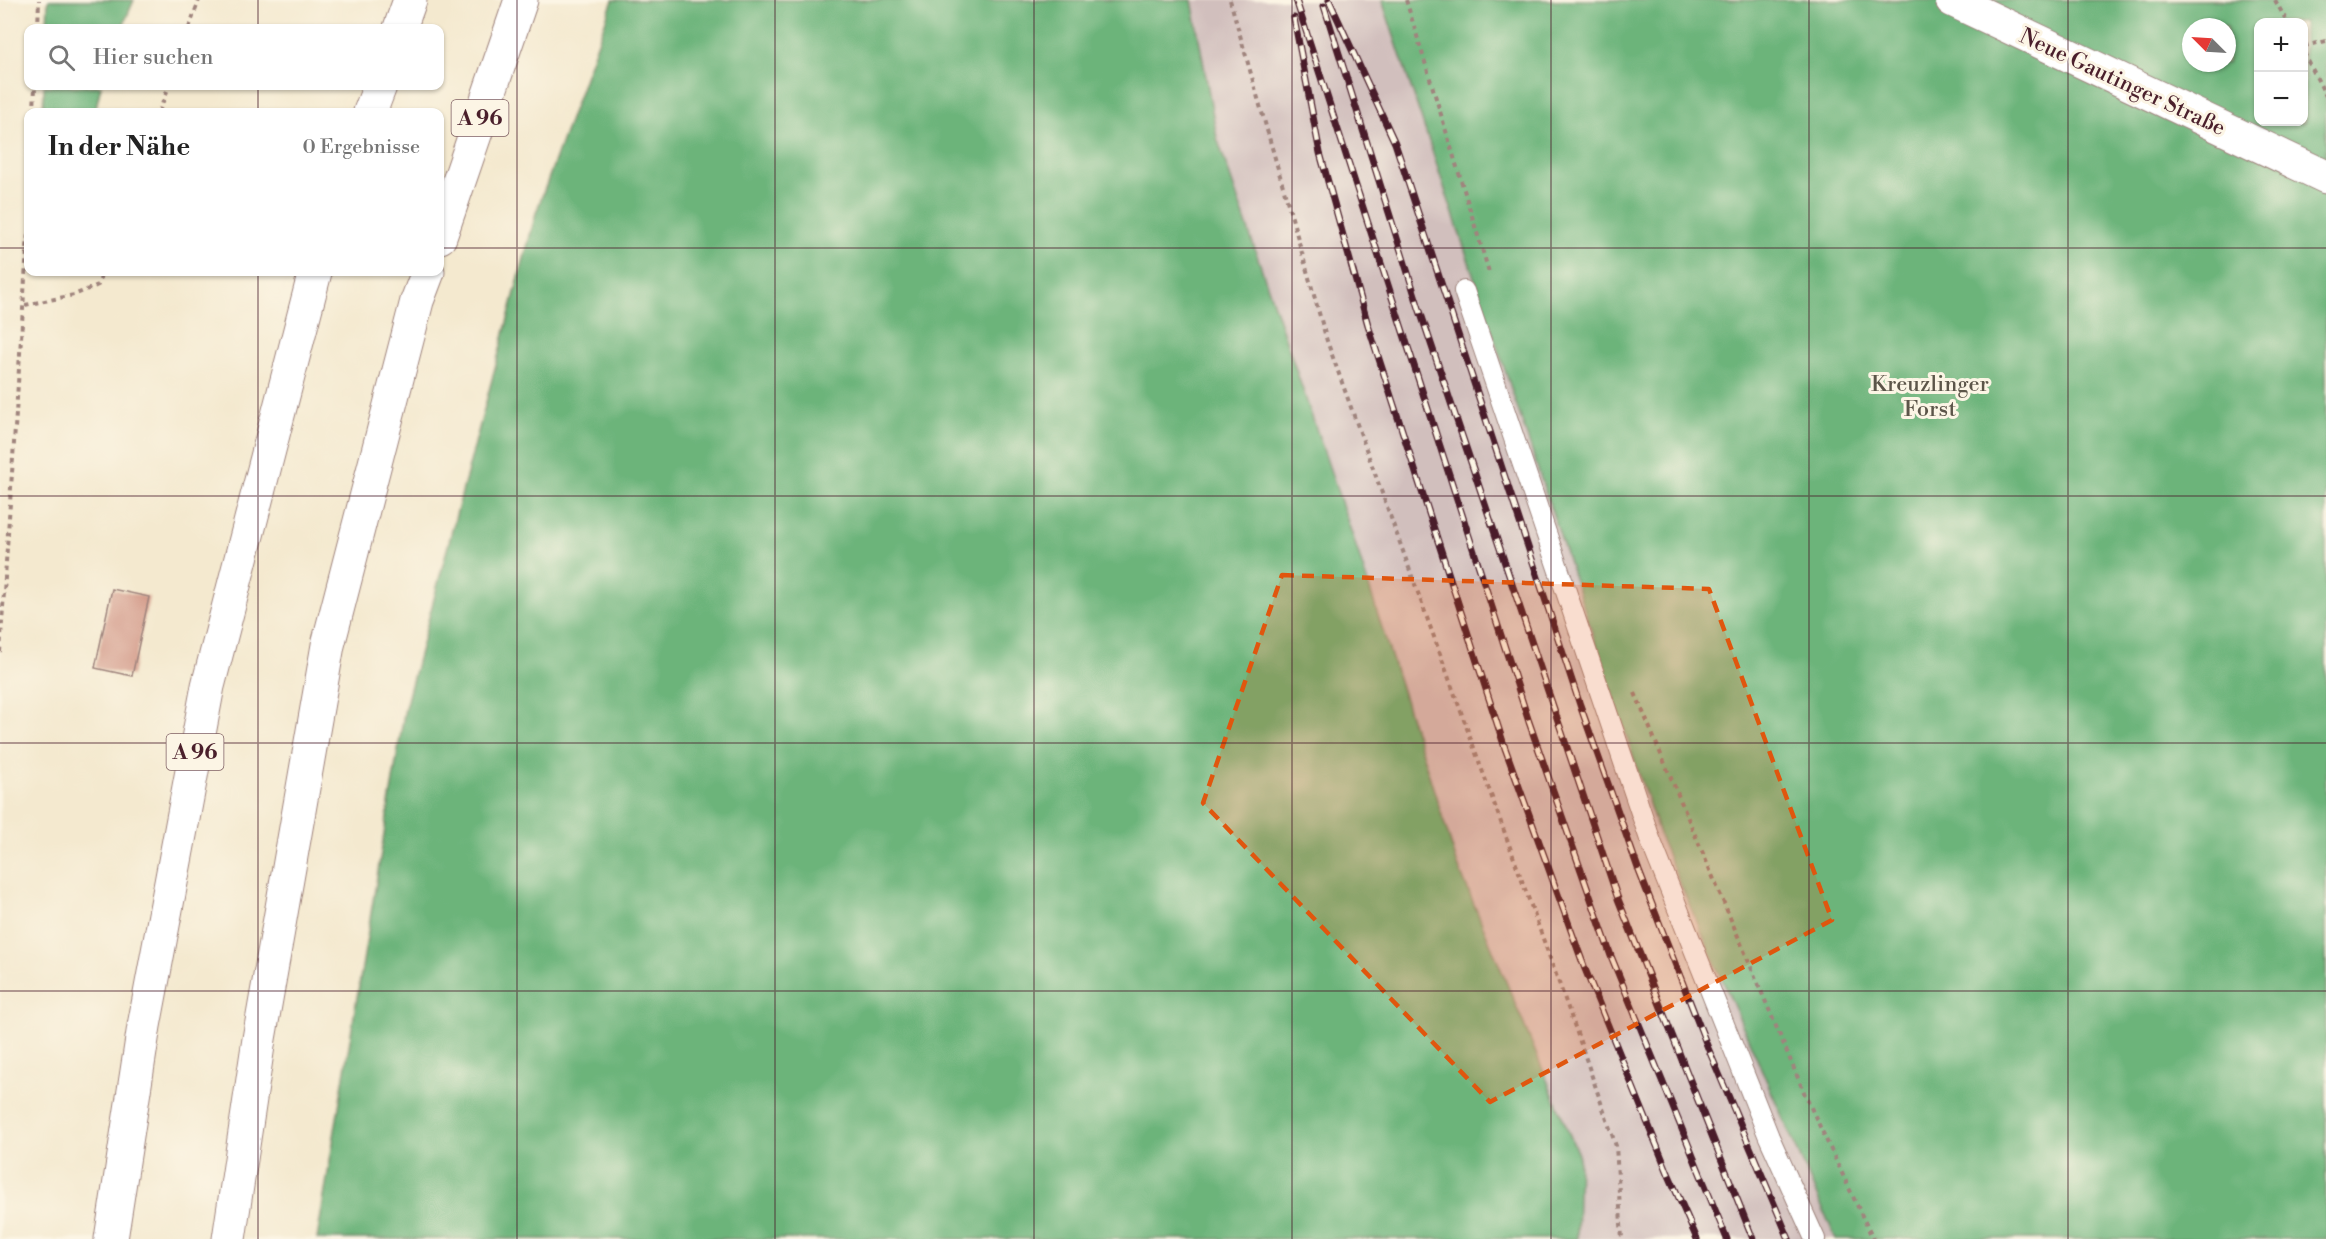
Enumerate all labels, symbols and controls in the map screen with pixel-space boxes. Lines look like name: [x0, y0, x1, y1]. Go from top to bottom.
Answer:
north arrow: [2182, 18, 2236, 72]
map controls: [2254, 18, 2308, 126]
button: +: [2254, 18, 2308, 72]
street label: Neue Gautinger Straße: [2015, 23, 2230, 142]
search box: [24, 24, 444, 90]
icon: search: [45, 41, 78, 74]
text: Hier suchen: [93, 44, 213, 71]
button: −: [2254, 72, 2308, 126]
road number: A 96: [452, 100, 508, 136]
text: In der Nähe: [48, 131, 190, 163]
text: 0 Ergebnisse: [303, 135, 420, 160]
park label: Kreuzlinger Forst: [1871, 371, 1989, 423]
road number: A 96: [166, 734, 224, 770]

